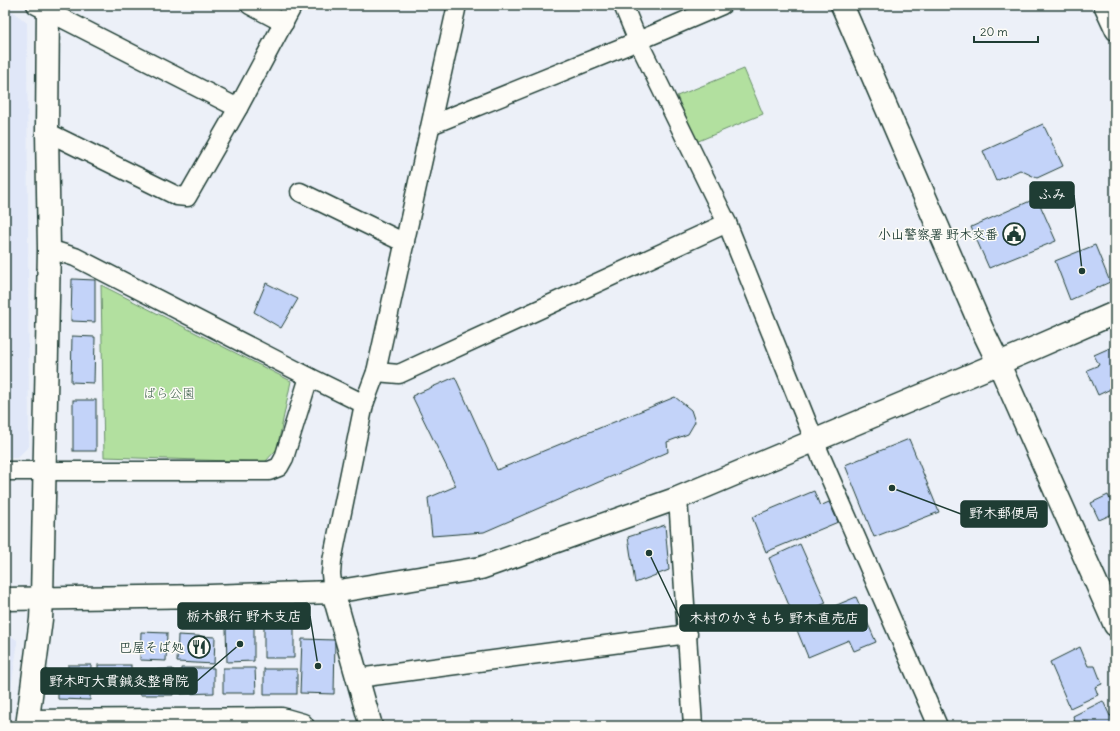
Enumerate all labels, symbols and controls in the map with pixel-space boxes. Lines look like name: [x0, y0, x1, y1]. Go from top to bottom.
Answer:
scale bar: [974, 18, 1038, 44]
text: 20 m: [980, 24, 1008, 39]
callout: ふみ: [1030, 182, 1074, 208]
text: ふみ: [1038, 185, 1066, 203]
public building icon: 小山警察署 野木交番: [1001, 221, 1027, 247]
place label: 小山警察署 野木交番: [878, 226, 998, 243]
park label: ばら公園: [143, 385, 195, 402]
callout: 野木郵便局: [961, 501, 1047, 527]
text: 野木郵便局: [969, 504, 1039, 522]
callout: 栃木銀行 野木支店: [178, 603, 310, 629]
callout: 木村のかきもち 野木直売店: [680, 605, 867, 631]
text: 栃木銀行 野木支店: [186, 607, 302, 625]
text: 木村のかきもち 野木直売店: [689, 609, 859, 627]
restaurant icon: 巴屋そば処: [186, 634, 212, 660]
place label: 巴屋そば処: [119, 639, 184, 656]
callout: 野木町大貫鍼灸整骨院: [41, 668, 197, 694]
text: 野木町大貫鍼灸整骨院: [49, 672, 189, 690]

